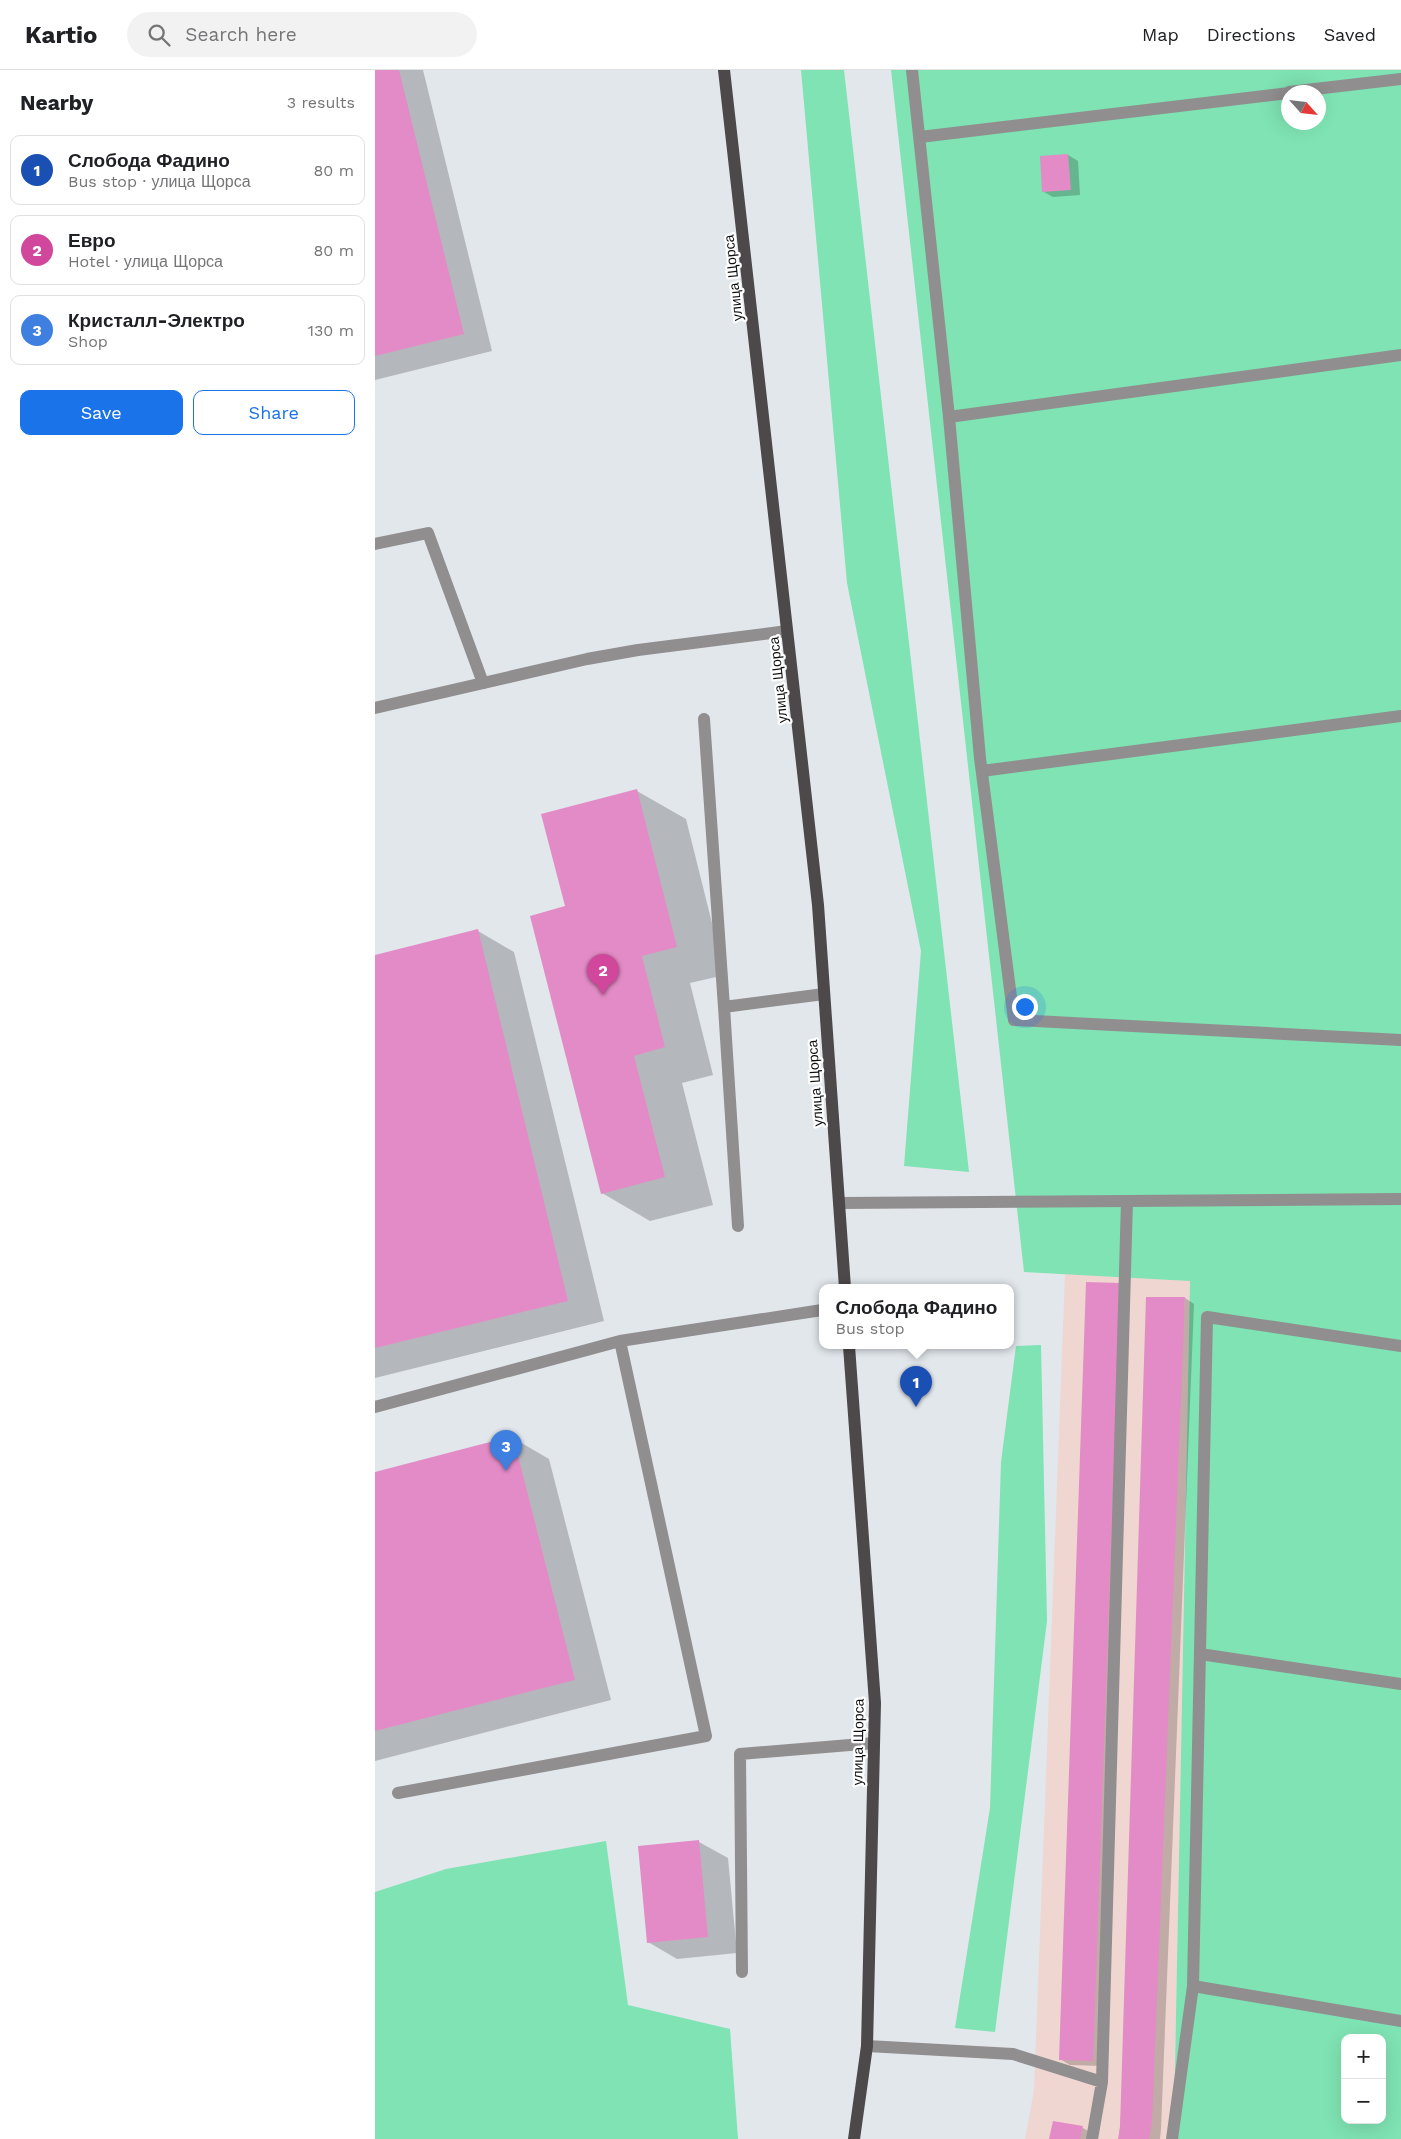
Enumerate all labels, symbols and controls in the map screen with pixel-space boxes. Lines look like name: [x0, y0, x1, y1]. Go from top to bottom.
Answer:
search box: [127, 12, 477, 57]
text: Kartio: [25, 21, 97, 49]
icon: search: [145, 21, 173, 49]
text: Search here: [185, 23, 297, 46]
text: Map: [1142, 24, 1179, 45]
text: Directions: [1207, 24, 1296, 45]
text: Saved: [1324, 24, 1376, 45]
north arrow: [1281, 85, 1326, 130]
text: Nearby: [20, 90, 93, 115]
text: 3 results: [287, 93, 355, 112]
text: Слобода Фадино: [68, 149, 230, 172]
text: 1: [34, 161, 40, 180]
text: 80 m: [313, 161, 354, 180]
text: Bus stop · улица Щорса: [68, 172, 251, 191]
text: Евро: [68, 229, 116, 252]
street label: улица Щорса: [720, 234, 745, 322]
text: 2: [32, 241, 42, 260]
text: 80 m: [313, 241, 354, 260]
text: Hotel · улица Щорса: [68, 252, 223, 271]
text: Кристалл-Электро: [68, 309, 245, 332]
text: 3: [32, 321, 42, 340]
text: 130 m: [308, 321, 354, 340]
text: Shop: [68, 332, 108, 351]
button: Save: [20, 390, 183, 435]
button: Share: [193, 390, 355, 435]
street label: улица Щорса: [765, 636, 790, 724]
pin: 2: [587, 954, 619, 995]
your location: [1012, 994, 1038, 1020]
street label: улица Щорса: [804, 1039, 826, 1127]
popup: [819, 1284, 1014, 1349]
text: Слобода Фадино: [836, 1296, 997, 1319]
text: Bus stop: [836, 1319, 905, 1338]
pin: 1: [900, 1366, 932, 1407]
pin: 3: [490, 1430, 522, 1471]
street label: улица Щорса: [849, 1698, 867, 1786]
map controls: [1341, 2034, 1386, 2124]
button: +: [1341, 2034, 1386, 2079]
button: −: [1341, 2079, 1386, 2124]

